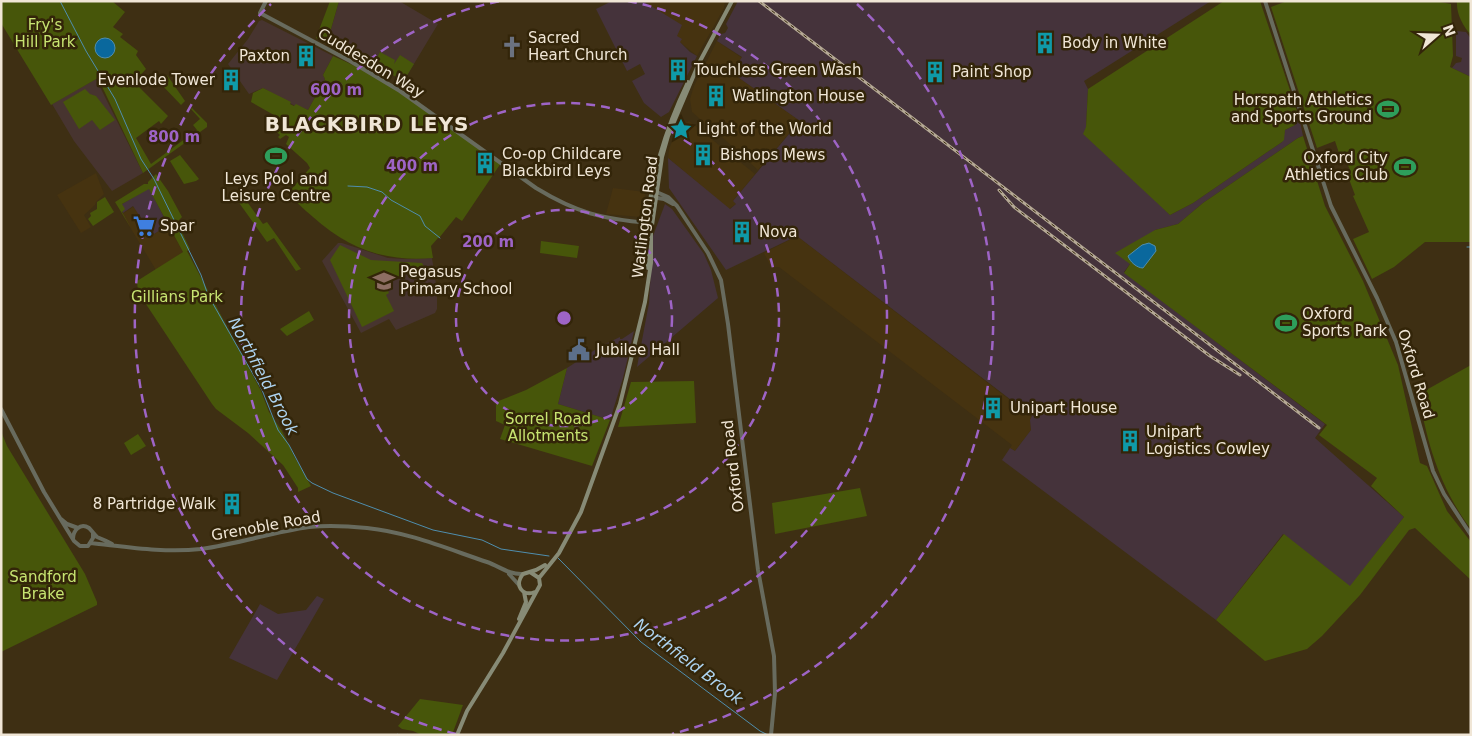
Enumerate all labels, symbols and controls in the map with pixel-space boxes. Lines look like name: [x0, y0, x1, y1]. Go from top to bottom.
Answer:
north arrow: [1412, 10, 1462, 60]
park label: Fry's Hill Park: [15, 16, 76, 51]
text: N: [1440, 22, 1459, 39]
street label: Cuddesdon Way: [315, 24, 428, 102]
place label: Sacred Heart Church: [528, 29, 628, 64]
building icon: Body in White: [1032, 30, 1058, 56]
church icon: Sacred Heart Church: [499, 34, 525, 60]
place label: Body in White: [1062, 34, 1167, 52]
building icon: Paxton: [293, 43, 319, 69]
place label: Paxton: [239, 47, 290, 65]
building icon: Touchless Green Wash: [665, 57, 691, 83]
building icon: Paint Shop: [922, 59, 948, 85]
place label: Touchless Green Wash: [693, 61, 861, 79]
place label: Paint Shop: [952, 63, 1032, 81]
building icon: Evenlode Tower: [218, 67, 244, 93]
place label: Evenlode Tower: [98, 71, 216, 89]
text: 600 m: [310, 81, 362, 99]
building icon: Watlington House: [703, 83, 729, 109]
place label: Watlington House: [732, 87, 865, 105]
place label: Horspath Athletics and Sports Ground: [1231, 91, 1372, 126]
sports icon: Horspath Athletics and Sports Ground: [1375, 96, 1401, 122]
district label: BLACKBIRD LEYS: [265, 112, 469, 136]
place icon: Light of the World: [668, 116, 694, 142]
place label: Light of the World: [698, 120, 832, 138]
text: 800 m: [148, 128, 200, 146]
building icon: Bishops Mews: [690, 142, 716, 168]
sports icon: Leys Pool and Leisure Centre: [263, 143, 289, 169]
place label: Co-op Childcare Blackbird Leys: [502, 145, 621, 180]
place label: Bishops Mews: [720, 146, 826, 164]
place label: Oxford City Athletics Club: [1285, 149, 1388, 184]
building icon: Co-op Childcare Blackbird Leys: [472, 150, 498, 176]
sports icon: Oxford City Athletics Club: [1392, 154, 1418, 180]
street label: Watlington Road: [629, 155, 661, 279]
text: 400 m: [386, 157, 438, 175]
place label: Leys Pool and Leisure Centre: [222, 170, 330, 205]
supermarket icon: Spar: [131, 213, 157, 239]
place label: Spar: [160, 217, 195, 235]
building icon: Nova: [729, 219, 755, 245]
place label: Nova: [759, 223, 797, 241]
text: 200 m: [462, 233, 514, 251]
place label: Pegasus Primary School: [400, 263, 513, 298]
school or university icon: Pegasus Primary School: [371, 268, 397, 294]
park label: Gillians Park: [131, 288, 223, 306]
place label: Oxford Sports Park: [1302, 305, 1388, 340]
centre of rings: [555, 309, 573, 327]
sports icon: Oxford Sports Park: [1273, 310, 1299, 336]
water label: Northfield Brook: [224, 314, 303, 439]
street label: Oxford Road: [1394, 327, 1438, 421]
public building icon: Jubilee Hall: [566, 337, 592, 363]
place label: Jubilee Hall: [595, 341, 680, 359]
building icon: Unipart House: [980, 395, 1006, 421]
place label: Unipart House: [1010, 399, 1117, 417]
park label: Sorrel Road Allotments: [505, 410, 591, 445]
street label: Oxford Road: [718, 419, 748, 513]
place label: Unipart Logistics Cowley: [1146, 423, 1270, 458]
building icon: Unipart Logistics Cowley: [1117, 428, 1143, 454]
building icon: 8 Partridge Walk: [219, 491, 245, 517]
place label: 8 Partridge Walk: [93, 495, 216, 513]
street label: Grenoble Road: [210, 508, 322, 544]
park label: Sandford Brake: [9, 568, 77, 603]
water label: Northfield Brook: [631, 614, 747, 709]

